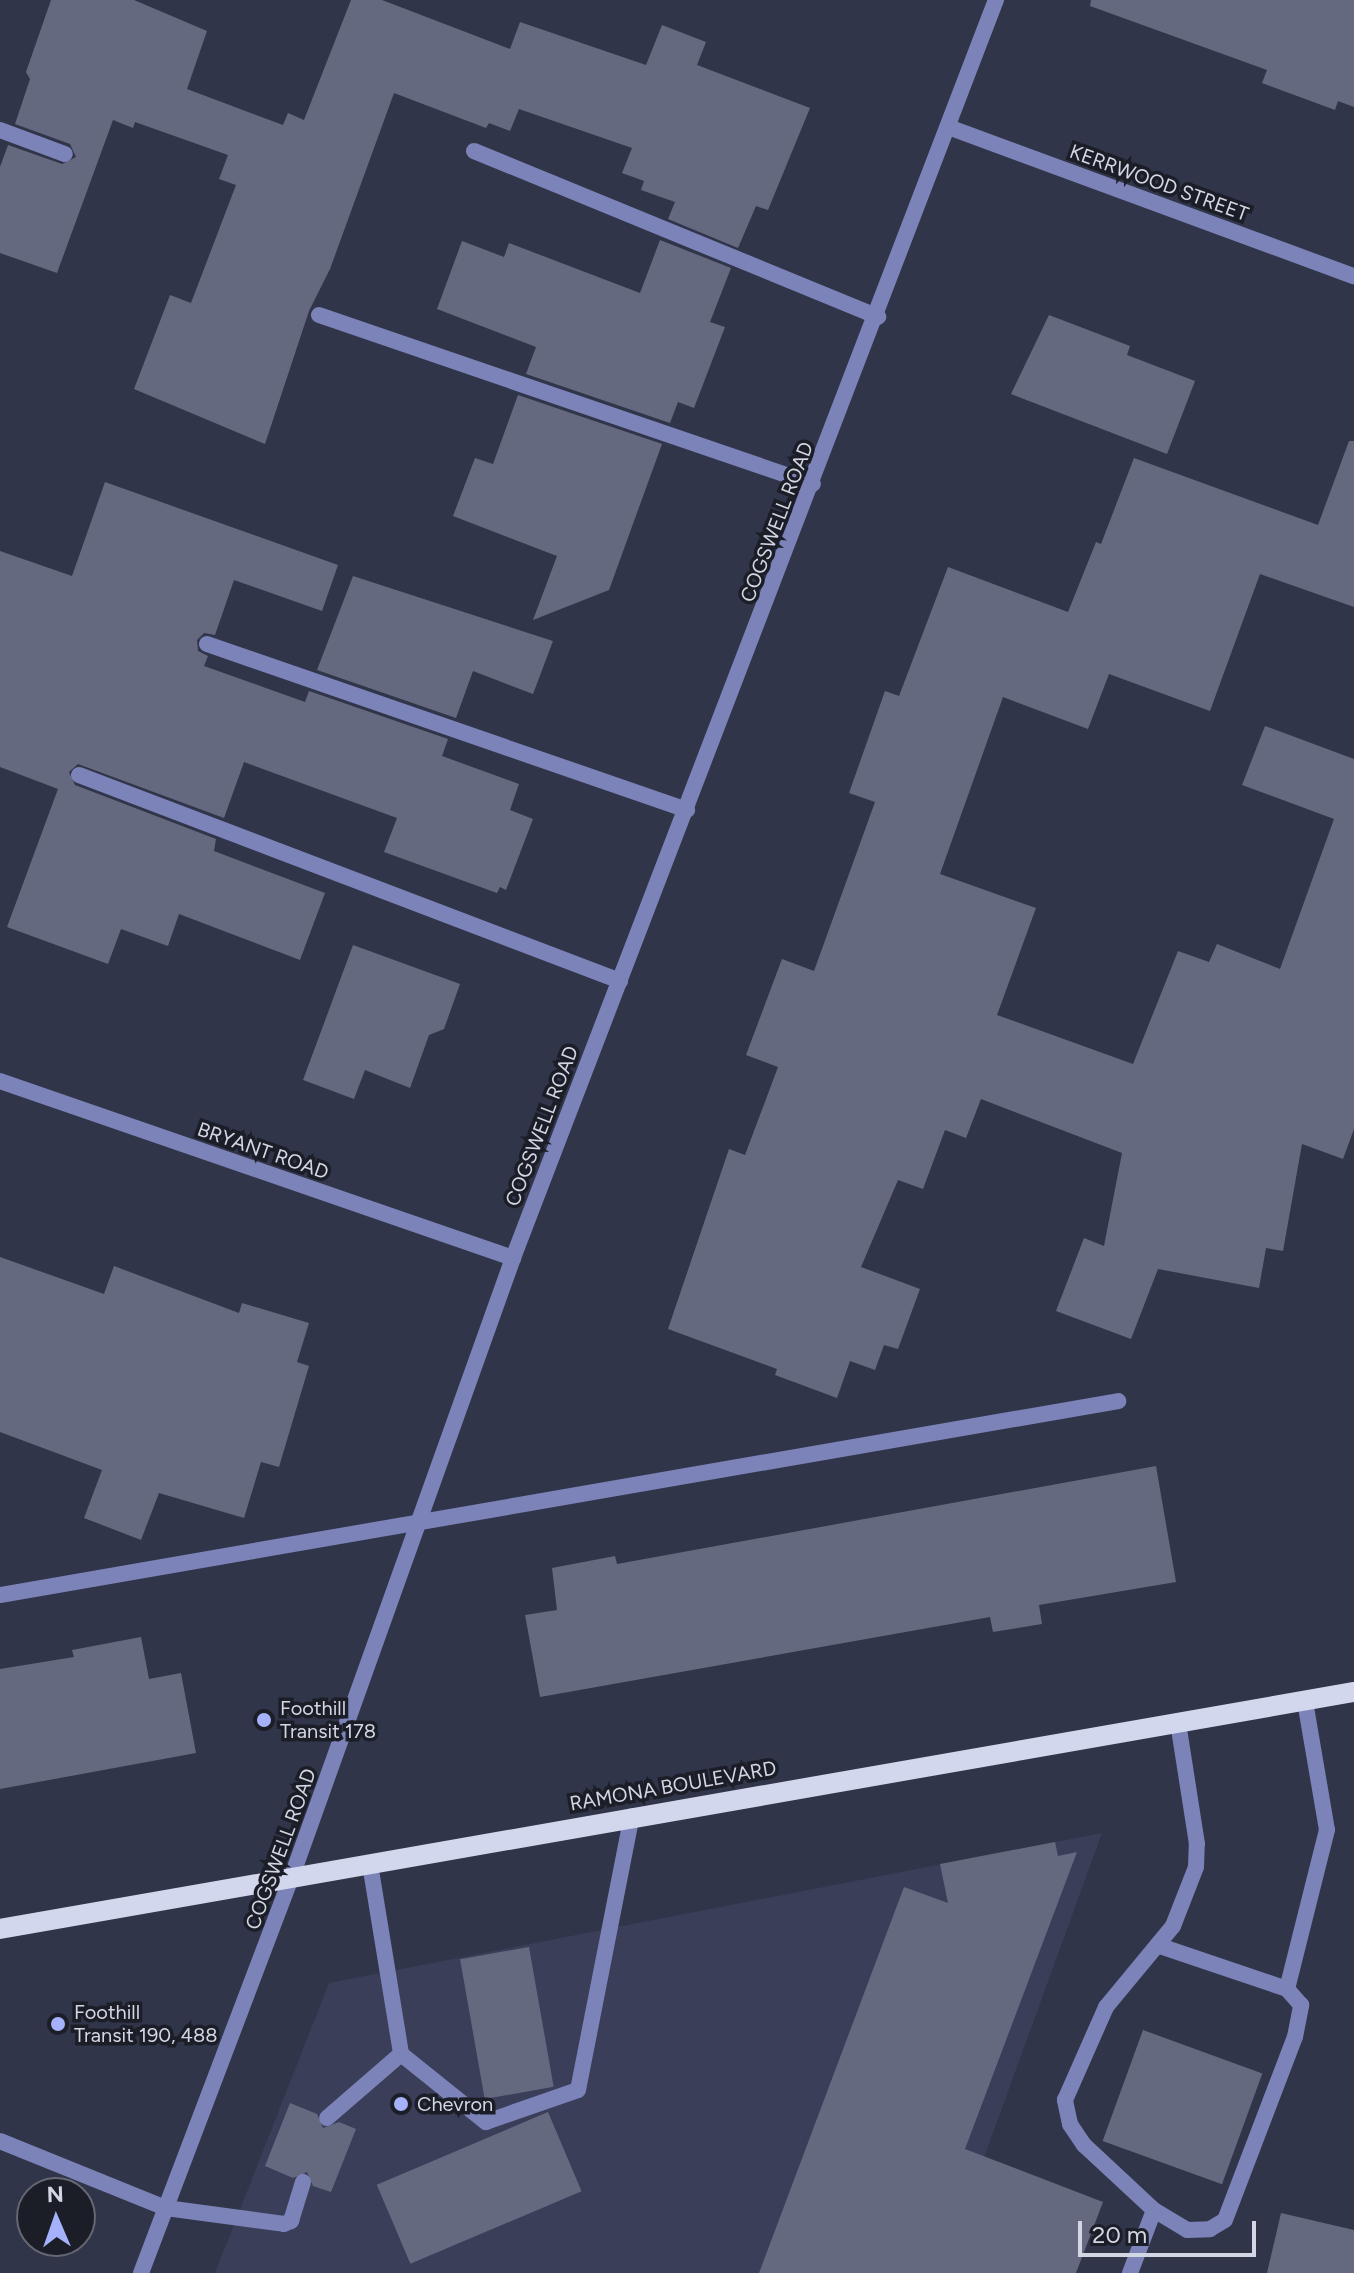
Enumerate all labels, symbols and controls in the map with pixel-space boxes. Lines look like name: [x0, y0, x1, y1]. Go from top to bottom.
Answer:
street label: KERRWOOD STREET: [1066, 139, 1252, 227]
street label: COGSWELL ROAD: [735, 439, 819, 605]
street label: COGSWELL ROAD: [500, 1043, 584, 1209]
street label: BRYANT ROAD: [194, 1117, 332, 1185]
place label: Foothill Transit 178: [280, 1696, 376, 1743]
marker: Foothill Transit 178: [255, 1711, 273, 1729]
street label: RAMONA BOULEVARD: [568, 1756, 778, 1816]
street label: COGSWELL ROAD: [241, 1765, 321, 1933]
place label: Foothill Transit 190, 488: [74, 2000, 218, 2047]
marker: Foothill Transit 190, 488: [49, 2015, 67, 2033]
place label: Chevron: [417, 2092, 493, 2116]
marker: Chevron: [392, 2095, 410, 2113]
north arrow: [16, 2177, 96, 2257]
text: N: [46, 2181, 64, 2208]
scale bar: [1082, 2205, 1260, 2255]
text: 20 m: [1092, 2220, 1147, 2249]

